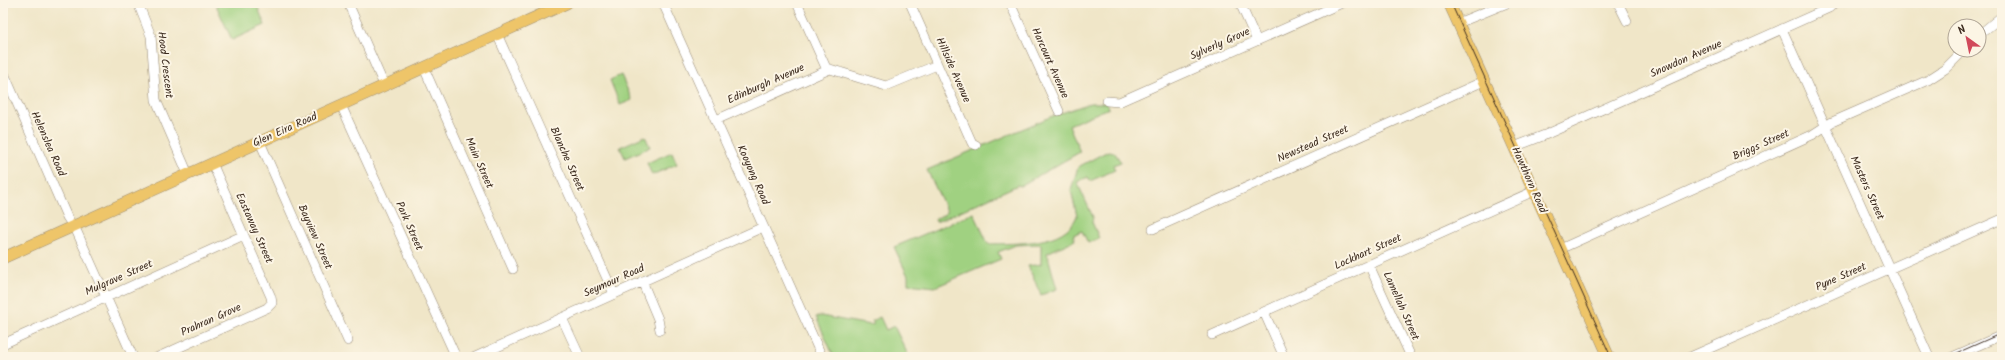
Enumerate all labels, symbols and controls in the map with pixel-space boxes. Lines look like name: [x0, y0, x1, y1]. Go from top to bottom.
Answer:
north arrow: [1947, 18, 1987, 58]
text: N: [1954, 21, 1970, 40]
street label: Sylverly Grove: [1187, 23, 1253, 65]
street label: Harcourt Avenue: [1026, 25, 1074, 101]
street label: Hood Crescent: [152, 31, 178, 100]
street label: Hillside Avenue: [931, 34, 975, 106]
street label: Snowdon Avenue: [1647, 35, 1725, 83]
street label: Edinburgh Avenue: [724, 59, 808, 109]
street label: Helenslea Road: [26, 108, 71, 180]
street label: Glen Eira Road: [250, 108, 321, 152]
street label: Newstead Street: [1274, 120, 1352, 168]
street label: Blanche Street: [545, 124, 590, 195]
street label: Briggs Street: [1730, 124, 1793, 166]
street label: Main Street: [460, 134, 499, 192]
street label: Kooyong Road: [732, 142, 774, 208]
street label: Hawthorn Road: [1506, 144, 1552, 217]
street label: Masters Street: [1845, 153, 1889, 224]
street label: Eastaway Street: [230, 190, 278, 267]
street label: Park Street: [390, 198, 428, 254]
street label: Bayview Street: [293, 202, 338, 273]
street label: Lockhart Street: [1331, 229, 1405, 275]
street label: Mulgrave Street: [82, 255, 156, 301]
street label: Pyne Street: [1813, 257, 1870, 296]
street label: Seymour Road: [581, 259, 648, 302]
street label: Lamellah Street: [1378, 269, 1424, 344]
street label: Prahran Grove: [178, 299, 244, 341]

